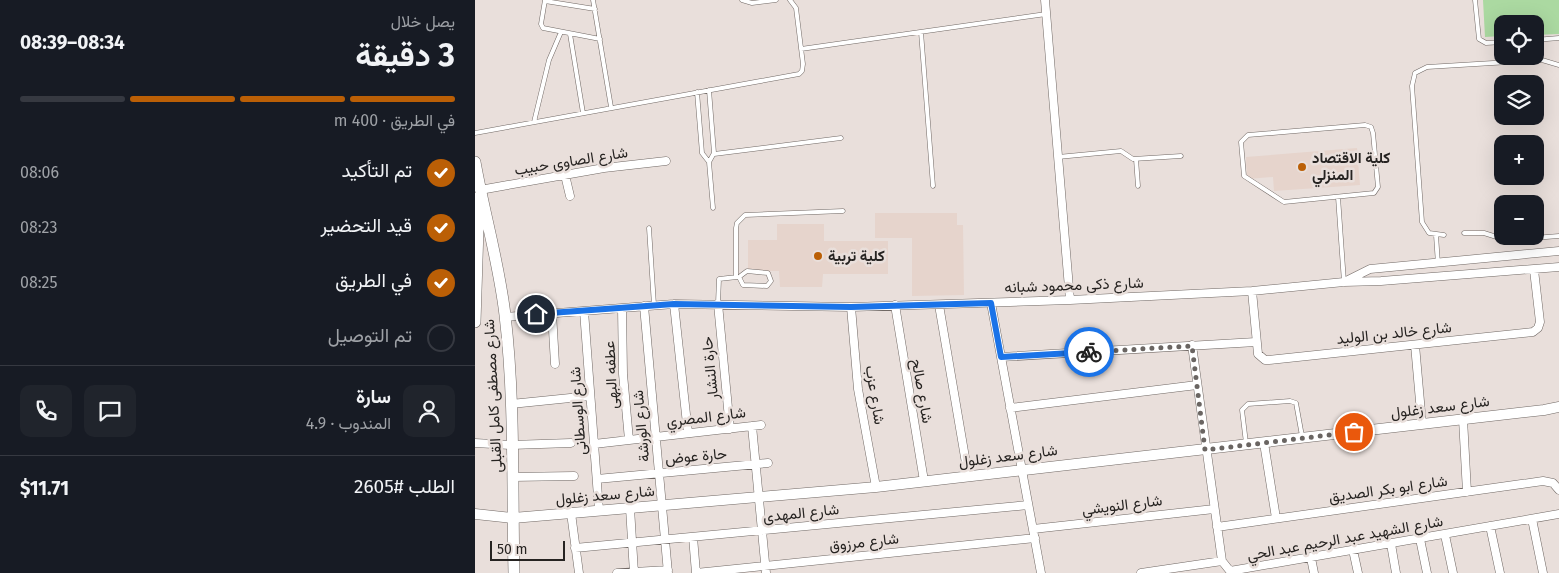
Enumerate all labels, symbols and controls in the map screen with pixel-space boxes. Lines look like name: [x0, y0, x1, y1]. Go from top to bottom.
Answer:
text: يصل خلال: [391, 12, 455, 31]
map controls: [1494, 15, 1544, 245]
button: locate: [1494, 15, 1544, 65]
text: 08:34–08:39: [20, 31, 125, 54]
text: 3 دقيقة: [355, 36, 455, 74]
button: layers: [1494, 75, 1544, 125]
text: في الطريق · 400 m: [334, 111, 455, 130]
button: +: [1494, 135, 1544, 185]
street label: شارع الصاوى حبيب: [513, 143, 629, 181]
place label: كلية الاقتصاد المنزلي: [1312, 149, 1390, 188]
text: تم التأكيد: [342, 159, 412, 182]
icon: check: [427, 159, 455, 187]
marker: كلية الاقتصاد المنزلي: [1296, 161, 1308, 173]
text: 08:06: [20, 163, 59, 182]
button: −: [1494, 195, 1544, 245]
text: قيد التحضير: [320, 214, 412, 237]
icon: check: [427, 214, 455, 242]
text: 08:23: [20, 218, 57, 237]
place label: كلية تربية: [828, 247, 885, 265]
marker: كلية تربية: [812, 250, 824, 262]
text: في الطريق: [335, 269, 412, 292]
icon: check: [427, 269, 455, 297]
text: 08:25: [20, 273, 58, 292]
street label: شارع ذكى محمود شبانه: [1004, 274, 1144, 298]
pin: [515, 293, 557, 335]
icon: home: [522, 300, 550, 328]
street label: شارع مصطفى كامل القبلى: [480, 318, 508, 473]
street label: شارع خالد بن الوليد: [1335, 318, 1453, 350]
text: تم التوصيل: [328, 324, 412, 347]
courier: [1064, 327, 1114, 377]
street label: حارة النشار: [698, 335, 722, 402]
icon: bike: [1075, 338, 1103, 366]
street label: عطفه البهى: [600, 340, 623, 409]
street label: شارع صالح: [906, 357, 937, 425]
street label: شارع عزب: [859, 364, 889, 426]
street label: شارع الوسطانى: [566, 366, 592, 456]
button: phone: [20, 385, 72, 437]
button: chat: [84, 385, 136, 437]
text: سارة: [356, 385, 391, 408]
button: person: [403, 385, 455, 437]
street label: شارع الورشة: [629, 389, 655, 463]
street label: شارع سعد زغلول: [1390, 392, 1491, 424]
street label: شارع المصري: [665, 403, 747, 435]
pin: [1333, 411, 1375, 453]
text: المندوب · 4.9: [306, 414, 391, 433]
icon: bag: [1340, 418, 1368, 446]
street label: شارع سعد زغلول: [958, 441, 1059, 473]
street label: حارة عوض: [664, 444, 728, 469]
street label: شارع ابو بكر الصديق: [1328, 472, 1449, 508]
text: الطلب #2605: [354, 475, 455, 498]
text: $11.71: [20, 477, 69, 500]
street label: شارع سعد زغلول: [555, 482, 656, 510]
street label: شارع النويشي: [1081, 491, 1164, 523]
street label: شارع المهدى: [762, 500, 840, 528]
street label: شارع الشهيد عبد الرحيم عبد الحي: [1246, 512, 1445, 568]
street label: شارع مرزوق: [828, 529, 900, 557]
scale bar: [490, 538, 565, 561]
text: 50 m: [497, 541, 528, 558]

